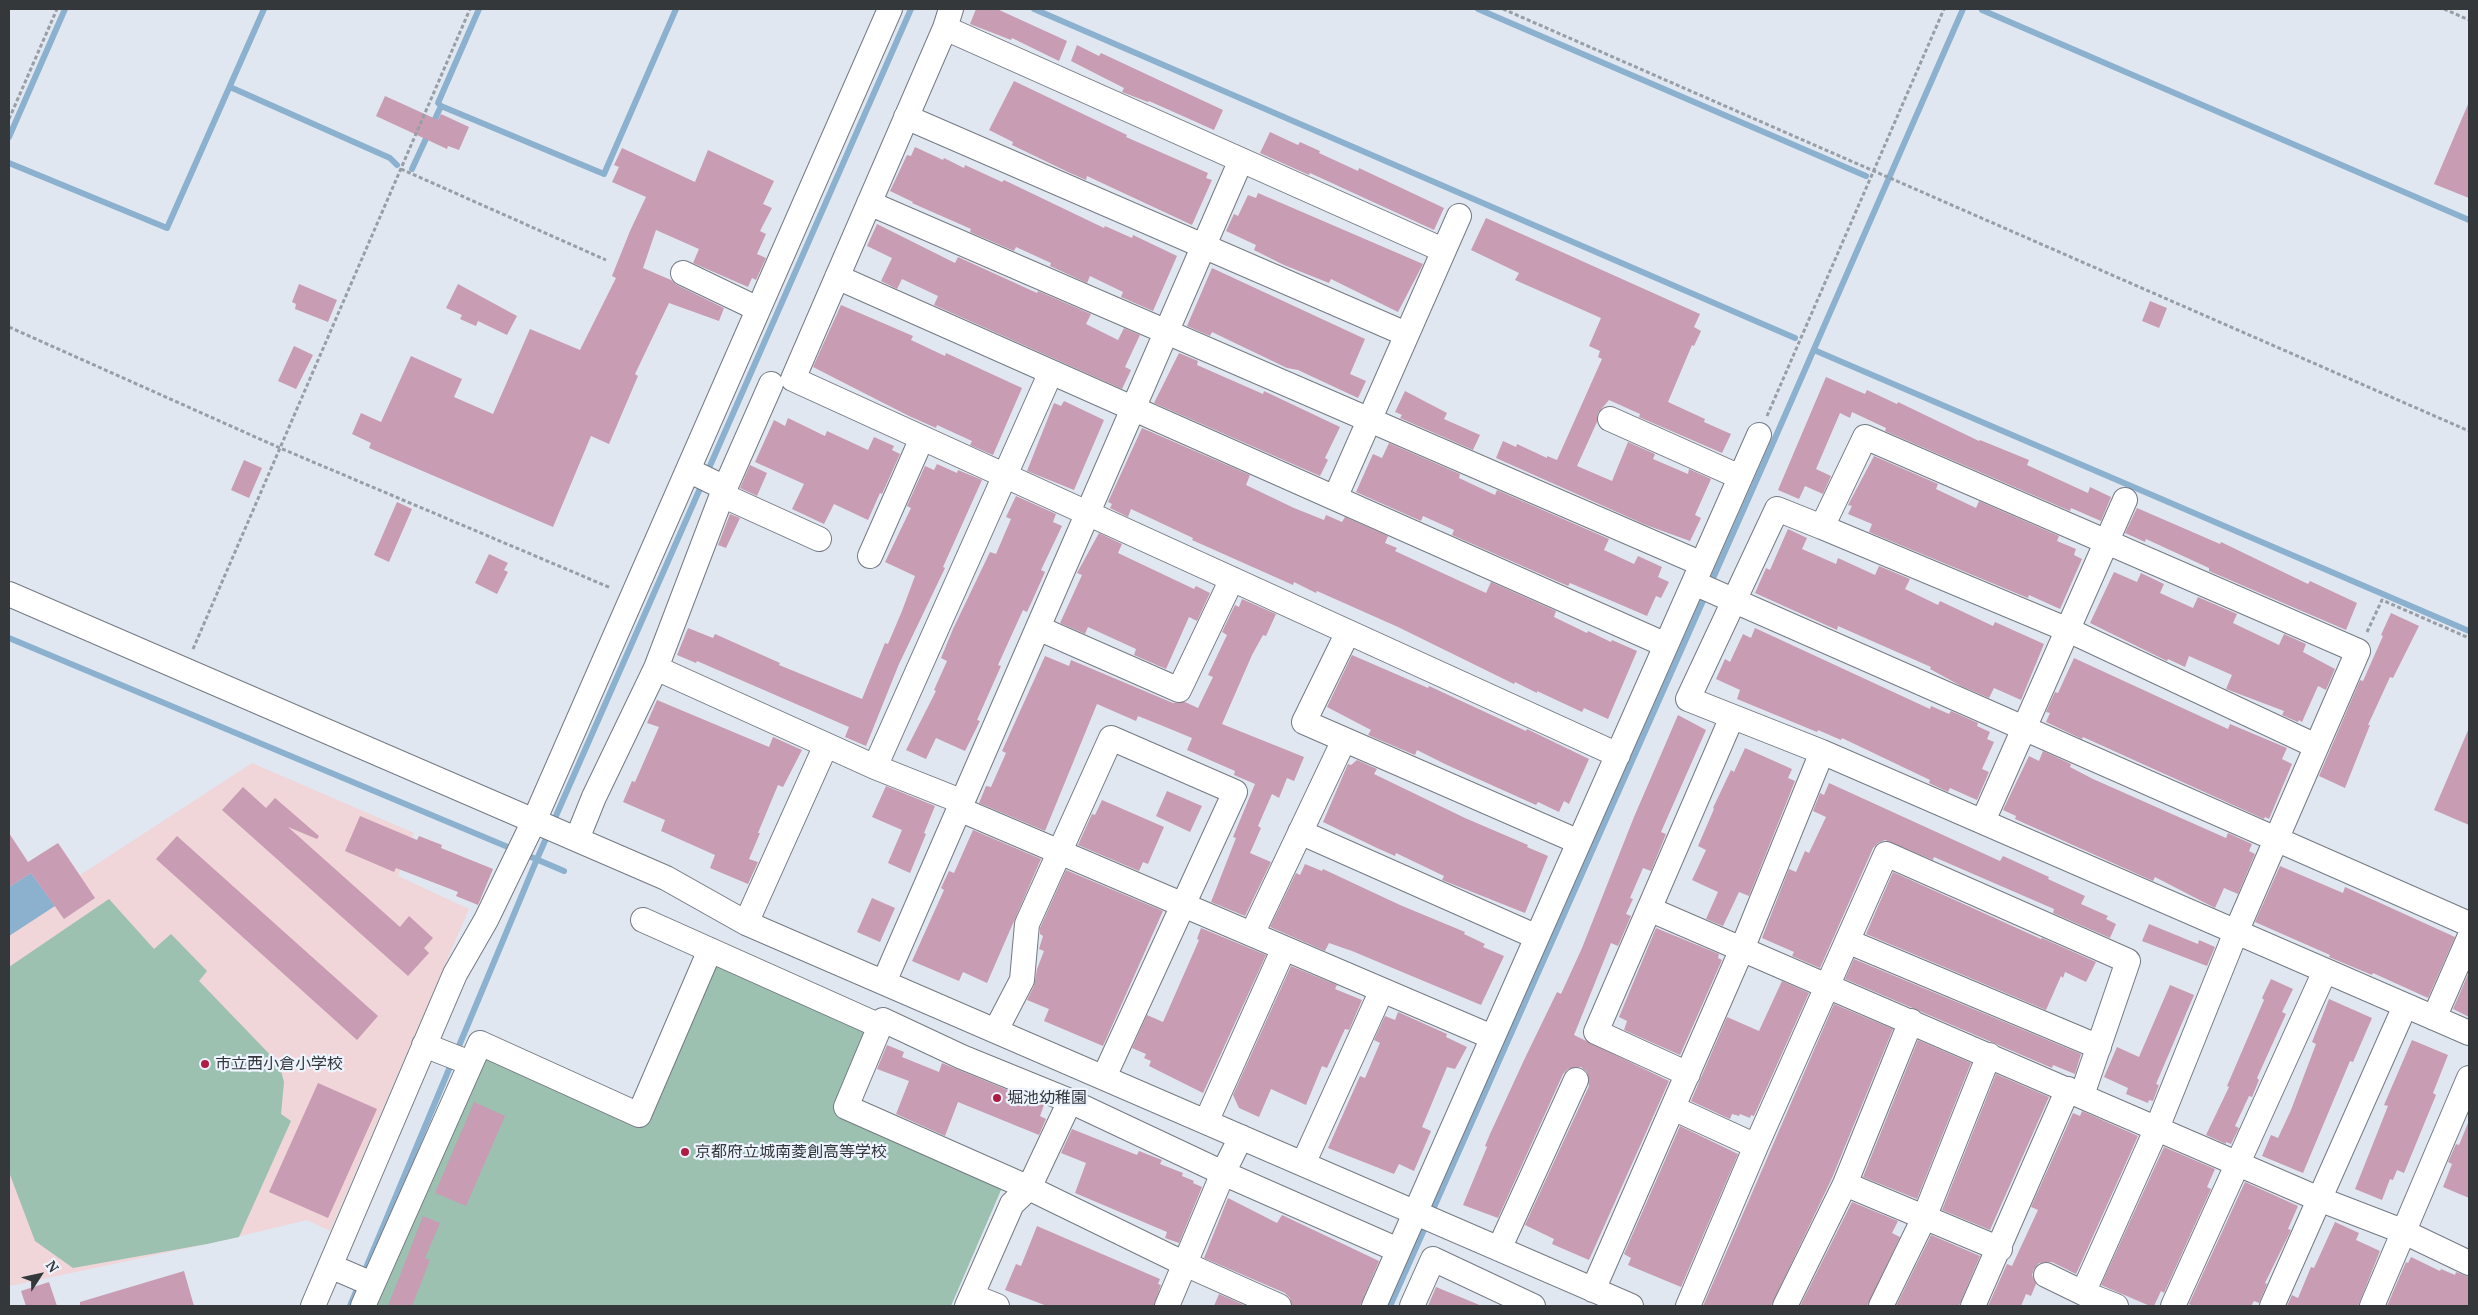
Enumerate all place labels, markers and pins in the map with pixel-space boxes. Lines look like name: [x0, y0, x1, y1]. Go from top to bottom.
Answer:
place label: 市立西小倉小学校: [215, 1054, 343, 1074]
marker: 市立西小倉小学校: [199, 1058, 211, 1070]
place label: 堀池幼稚園: [1007, 1088, 1087, 1108]
marker: 堀池幼稚園: [991, 1092, 1003, 1104]
place label: 京都府立城南菱創高等学校: [695, 1142, 887, 1162]
marker: 京都府立城南菱創高等学校: [679, 1146, 691, 1158]

